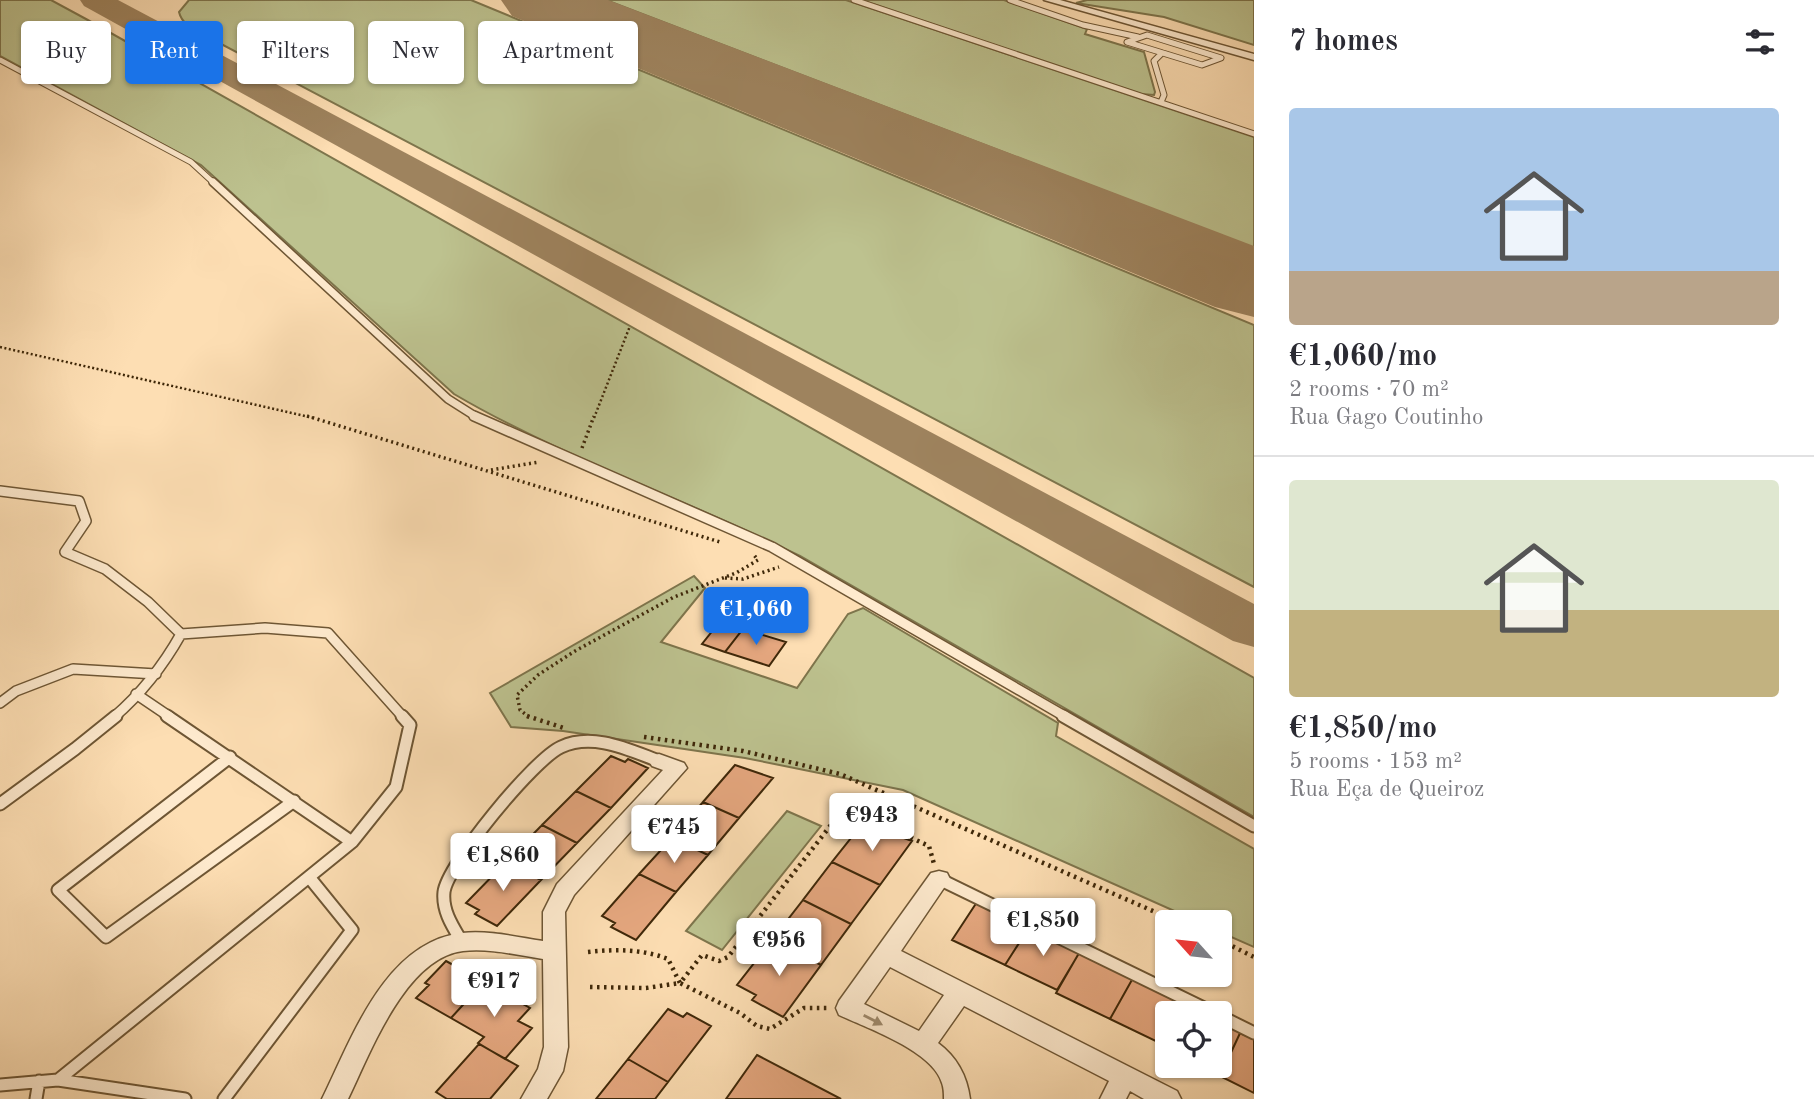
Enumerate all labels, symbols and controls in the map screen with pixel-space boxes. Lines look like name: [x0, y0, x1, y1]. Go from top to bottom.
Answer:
chip: Buy: [21, 21, 111, 84]
chip: Rent: [125, 21, 223, 84]
chip: Filters: [237, 21, 354, 84]
chip: New: [368, 21, 464, 84]
chip: Apartment: [478, 21, 638, 84]
icon: filters: [1741, 23, 1779, 61]
text: 7 homes: [1289, 27, 1398, 57]
icon: home: [1471, 153, 1597, 279]
text: €1,060/mo: [1289, 342, 1437, 372]
text: 2 rooms · 70 m²: [1289, 378, 1449, 401]
text: Rua Gago Coutinho: [1289, 406, 1483, 429]
icon: home: [1471, 525, 1597, 651]
pin: €1,060: [699, 588, 813, 647]
text: €1,060: [719, 598, 793, 621]
text: €1,850/mo: [1289, 714, 1437, 744]
text: 5 rooms · 153 m²: [1289, 750, 1462, 773]
text: Rua Eça de Queiroz: [1289, 778, 1484, 801]
pin: €943: [831, 794, 913, 853]
text: €943: [845, 804, 899, 827]
pin: €745: [633, 806, 715, 865]
text: €745: [647, 816, 701, 839]
pin: €1,860: [446, 834, 560, 893]
text: €1,860: [466, 844, 540, 867]
pin: €1,850: [986, 898, 1100, 958]
text: €1,850: [1006, 909, 1080, 932]
north arrow: [1155, 910, 1232, 987]
map controls: [1155, 910, 1232, 1078]
pin: €956: [738, 918, 820, 978]
text: €956: [752, 929, 806, 952]
pin: €917: [453, 960, 535, 1019]
text: €917: [467, 970, 521, 993]
button: locate: [1155, 1001, 1232, 1078]
one-way arrow: [863, 1015, 883, 1026]

